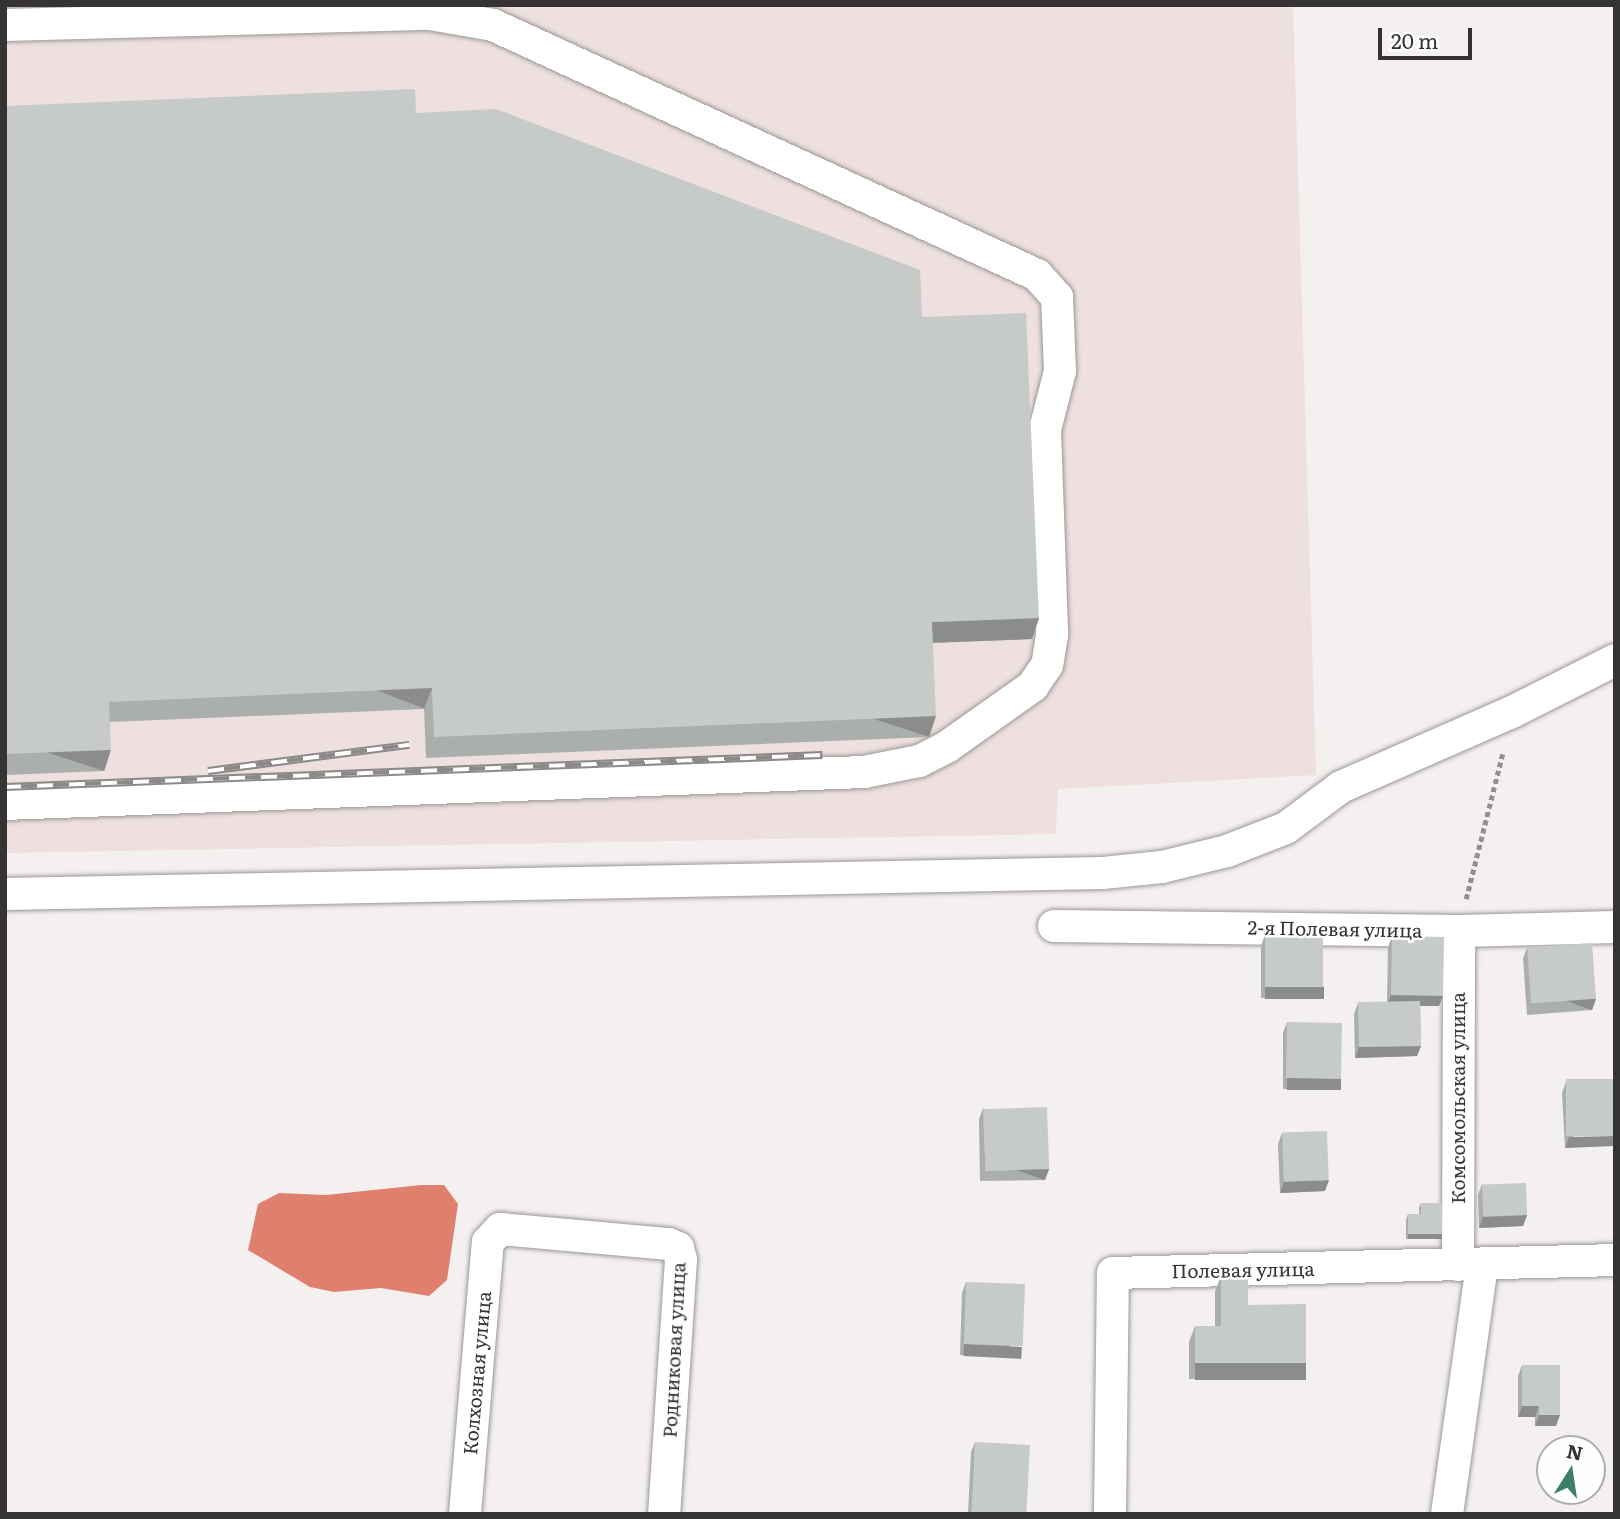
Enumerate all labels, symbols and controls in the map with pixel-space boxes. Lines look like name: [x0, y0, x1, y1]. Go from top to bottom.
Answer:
scale bar: [1382, 14, 1476, 58]
text: 20 m: [1391, 24, 1438, 55]
street label: 2-я Полевая улица: [1247, 916, 1423, 942]
street label: Комсомольская улица: [1447, 992, 1469, 1204]
street label: Полевая улица: [1171, 1257, 1315, 1283]
street label: Родниковая улица: [658, 1262, 690, 1438]
street label: Колхозная улица: [458, 1290, 496, 1456]
north arrow: [1536, 1435, 1606, 1505]
text: N: [1564, 1436, 1586, 1467]

